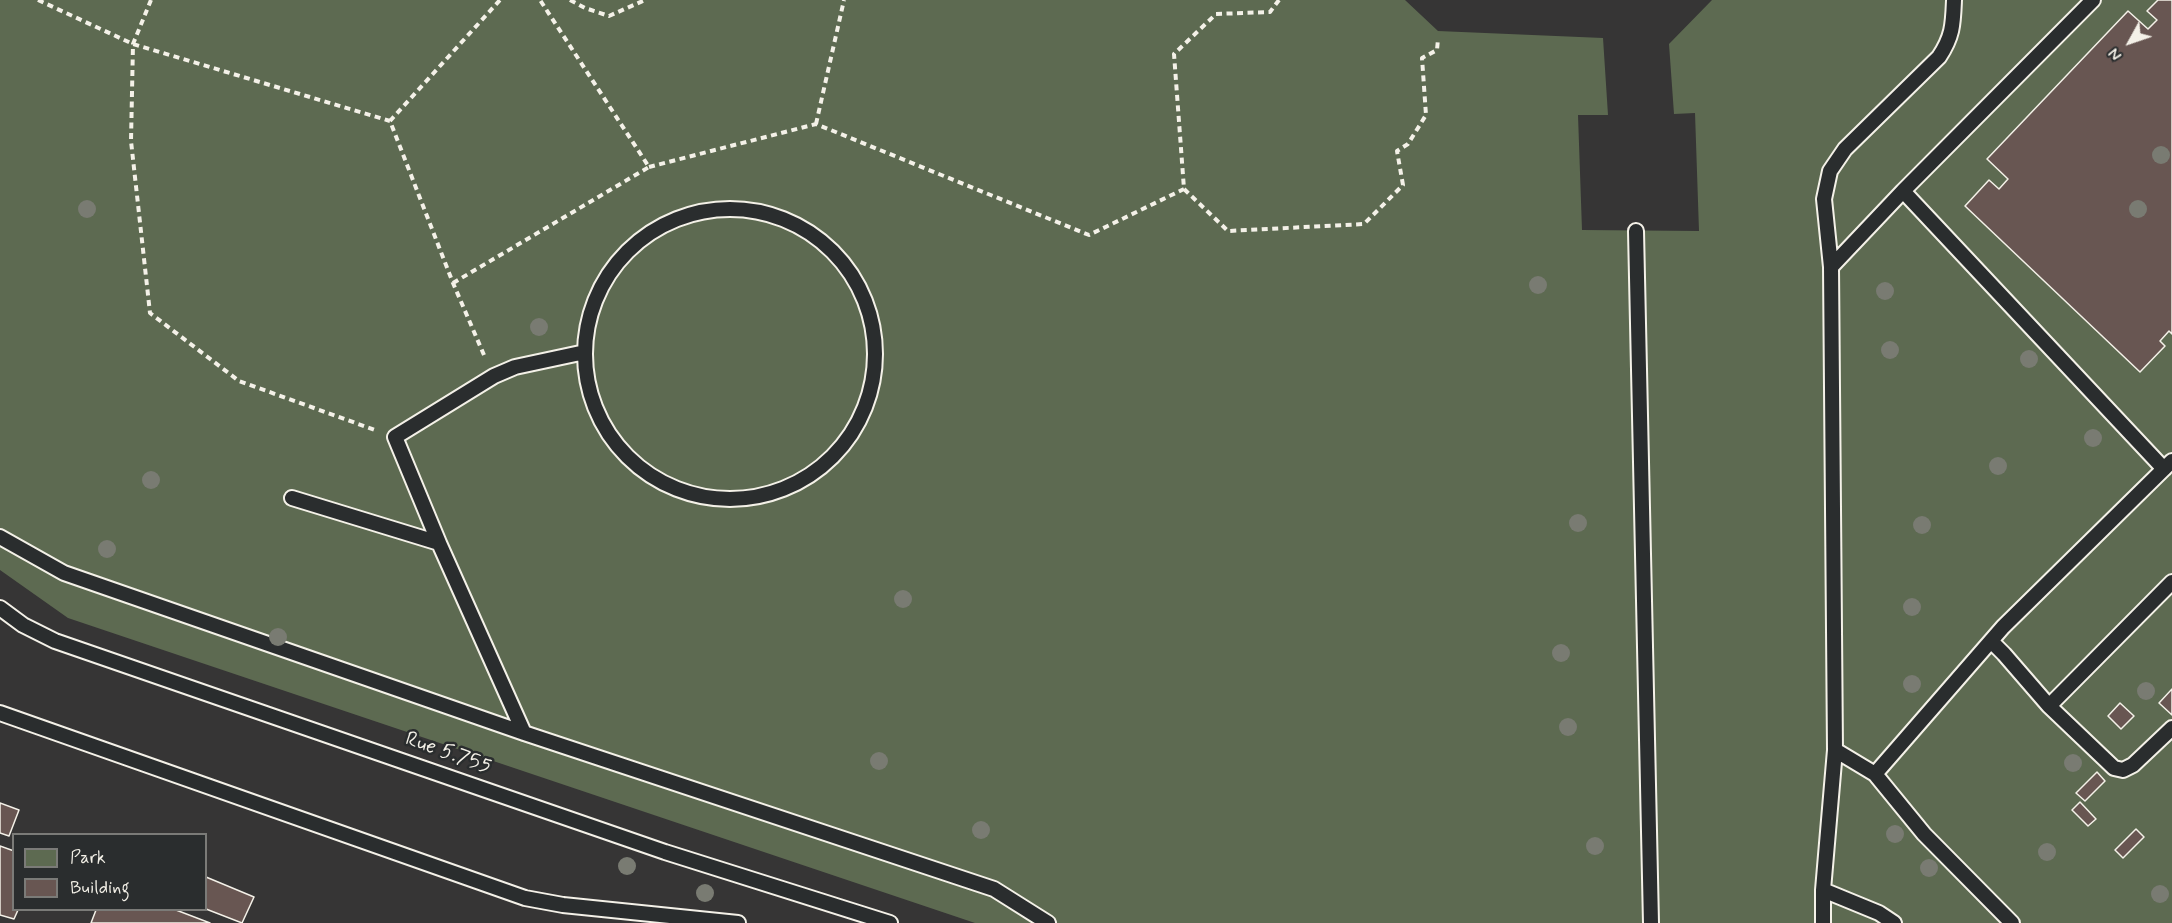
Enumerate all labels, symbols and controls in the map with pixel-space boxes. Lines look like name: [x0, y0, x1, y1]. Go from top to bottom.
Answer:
north arrow: [2100, 12, 2160, 72]
text: N: [2104, 43, 2127, 65]
street label: Rue 5.755: [402, 728, 494, 780]
legend: [12, 833, 207, 911]
text: Park: [70, 846, 106, 870]
text: Building: [70, 876, 130, 900]

